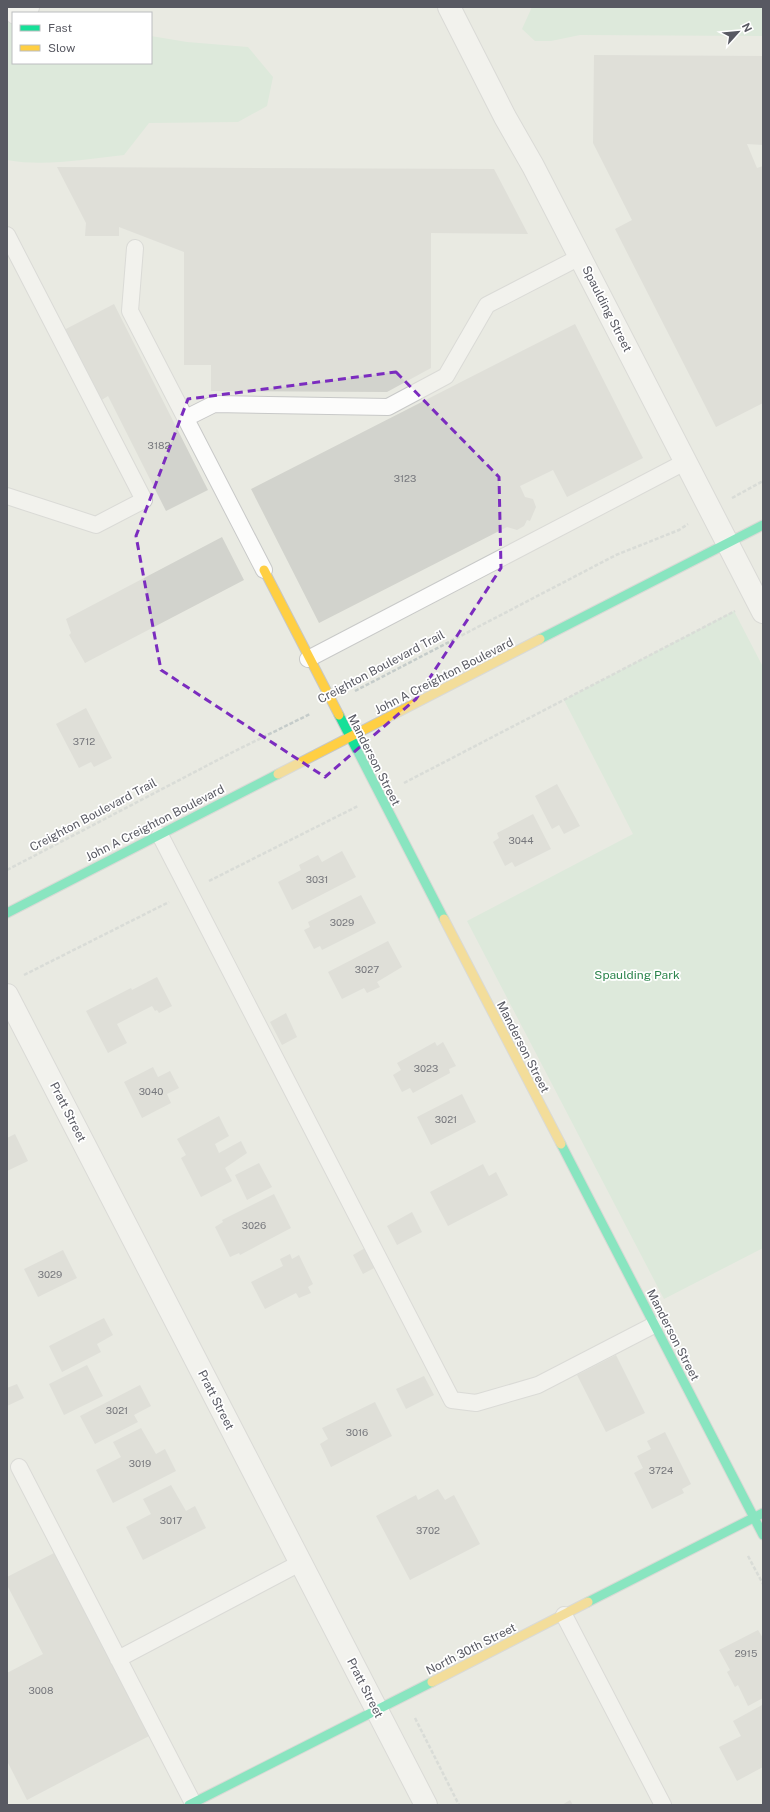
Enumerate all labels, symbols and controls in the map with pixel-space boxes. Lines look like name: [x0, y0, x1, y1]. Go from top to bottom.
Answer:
legend: [12, 12, 152, 64]
north arrow: [718, 12, 758, 52]
text: Fast: [48, 21, 73, 35]
text: N: [740, 21, 754, 34]
text: Slow: [48, 41, 76, 55]
street label: Spaulding Street: [579, 264, 635, 355]
house number: 3182: [148, 439, 170, 451]
house number: 3123: [394, 472, 416, 484]
street label: Creighton Boulevard Trail: [315, 627, 447, 706]
street label: John A Creighton Boulevard: [372, 635, 516, 717]
street label: Manderson Street: [345, 712, 403, 808]
house number: 3712: [73, 735, 95, 747]
street label: Creighton Boulevard Trail: [27, 775, 159, 854]
street label: John A Creighton Boulevard: [83, 782, 227, 864]
house number: 3044: [509, 834, 533, 846]
house number: 3031: [306, 873, 328, 885]
house number: 3029: [330, 916, 354, 928]
house number: 3027: [355, 963, 379, 975]
park label: Spaulding Park: [594, 968, 680, 982]
street label: Manderson Street: [494, 999, 552, 1095]
house number: 3023: [414, 1062, 438, 1074]
street label: Pratt Street: [47, 1080, 89, 1145]
house number: 3040: [139, 1085, 163, 1097]
house number: 3021: [435, 1113, 457, 1125]
house number: 3026: [242, 1219, 266, 1231]
house number: 3029: [38, 1268, 62, 1280]
street label: Manderson Street: [644, 1287, 702, 1383]
street label: Pratt Street: [195, 1368, 237, 1433]
house number: 3021: [106, 1404, 128, 1416]
house number: 3016: [346, 1426, 368, 1438]
house number: 3019: [129, 1457, 151, 1469]
house number: 3724: [649, 1464, 673, 1476]
house number: 3017: [160, 1514, 182, 1526]
house number: 3702: [416, 1524, 440, 1536]
street label: North 30th Street: [424, 1620, 519, 1678]
house number: 2915: [735, 1647, 757, 1659]
street label: Pratt Street: [344, 1656, 386, 1721]
house number: 3008: [29, 1684, 53, 1696]

